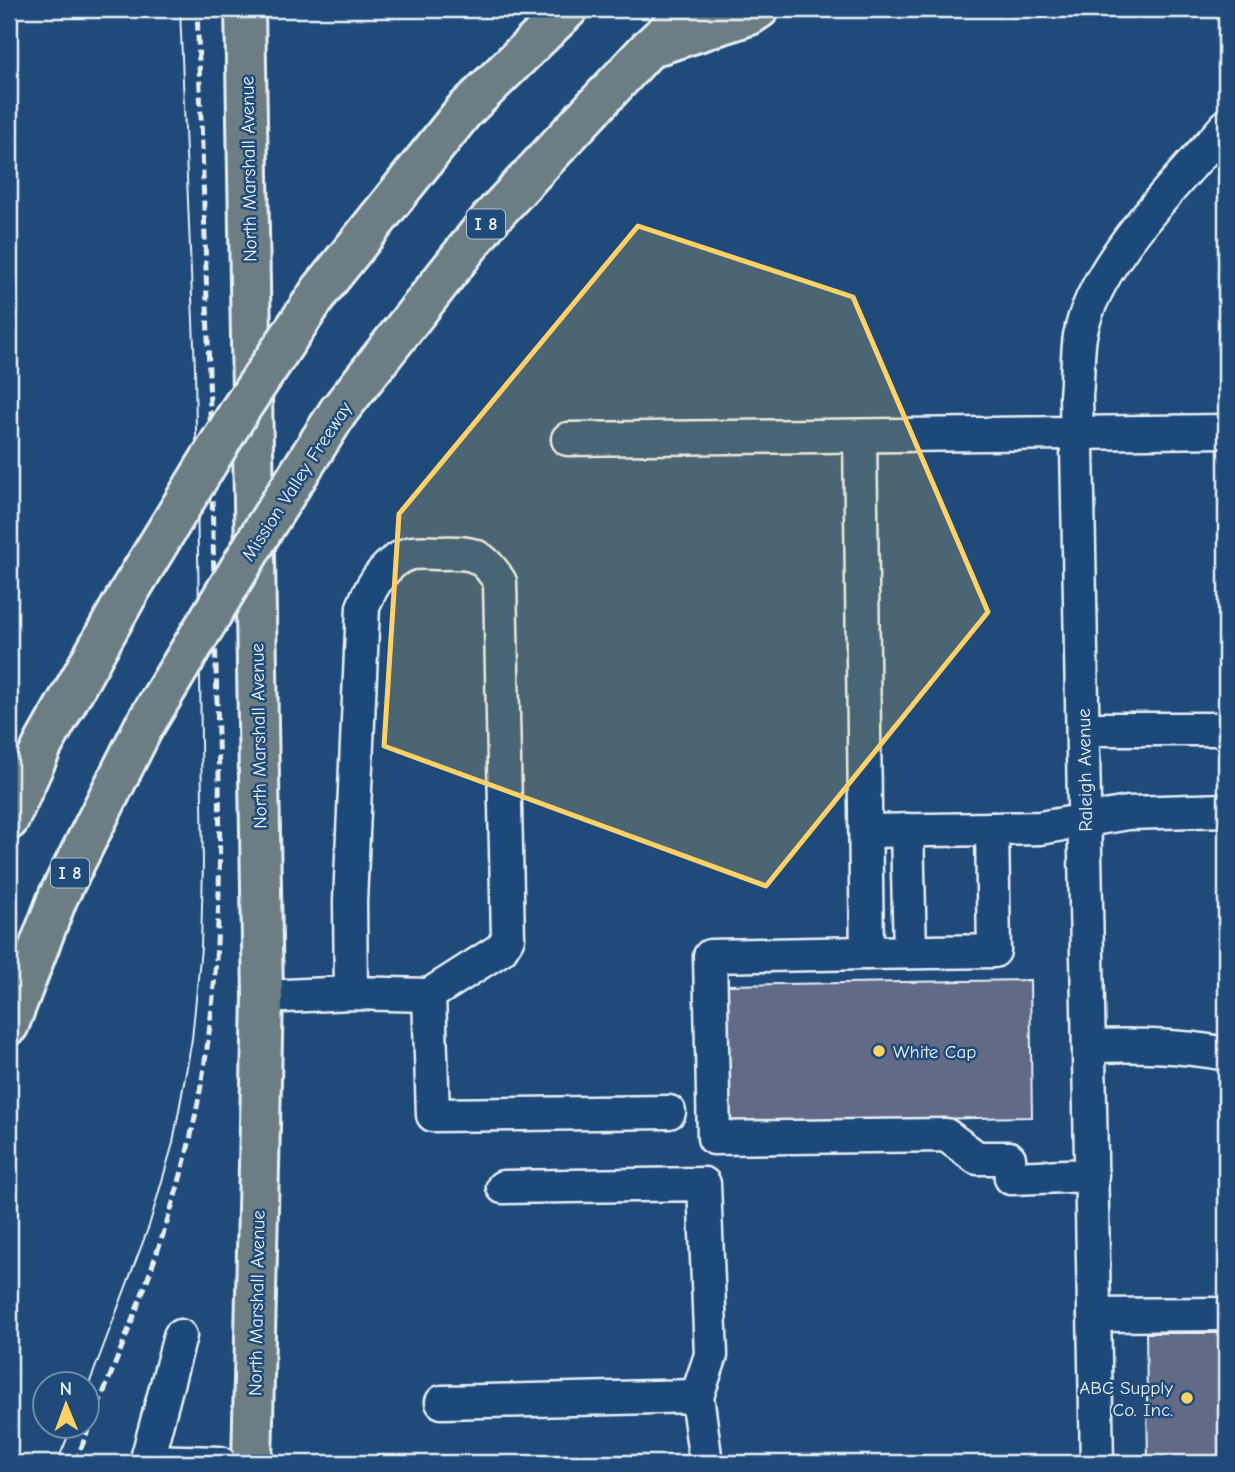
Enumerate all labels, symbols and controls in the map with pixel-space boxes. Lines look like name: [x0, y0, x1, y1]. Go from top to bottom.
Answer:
street label: North Marshall Avenue: [236, 76, 262, 262]
road number: I 8: [467, 210, 505, 238]
street label: Mission Valley Freeway: [237, 397, 357, 565]
street label: North Marshall Avenue: [246, 643, 272, 829]
street label: Raleigh Avenue: [1073, 708, 1097, 832]
road number: I 8: [51, 858, 89, 888]
place label: White Cap: [893, 1041, 976, 1063]
marker: White Cap: [871, 1043, 887, 1059]
street label: North Marshall Avenue: [244, 1210, 270, 1396]
north arrow: [32, 1370, 102, 1440]
place label: ABC Supply Co. Inc.: [1079, 1377, 1173, 1421]
text: N: [59, 1378, 72, 1400]
marker: ABC Supply Co. Inc.: [1179, 1390, 1195, 1406]

